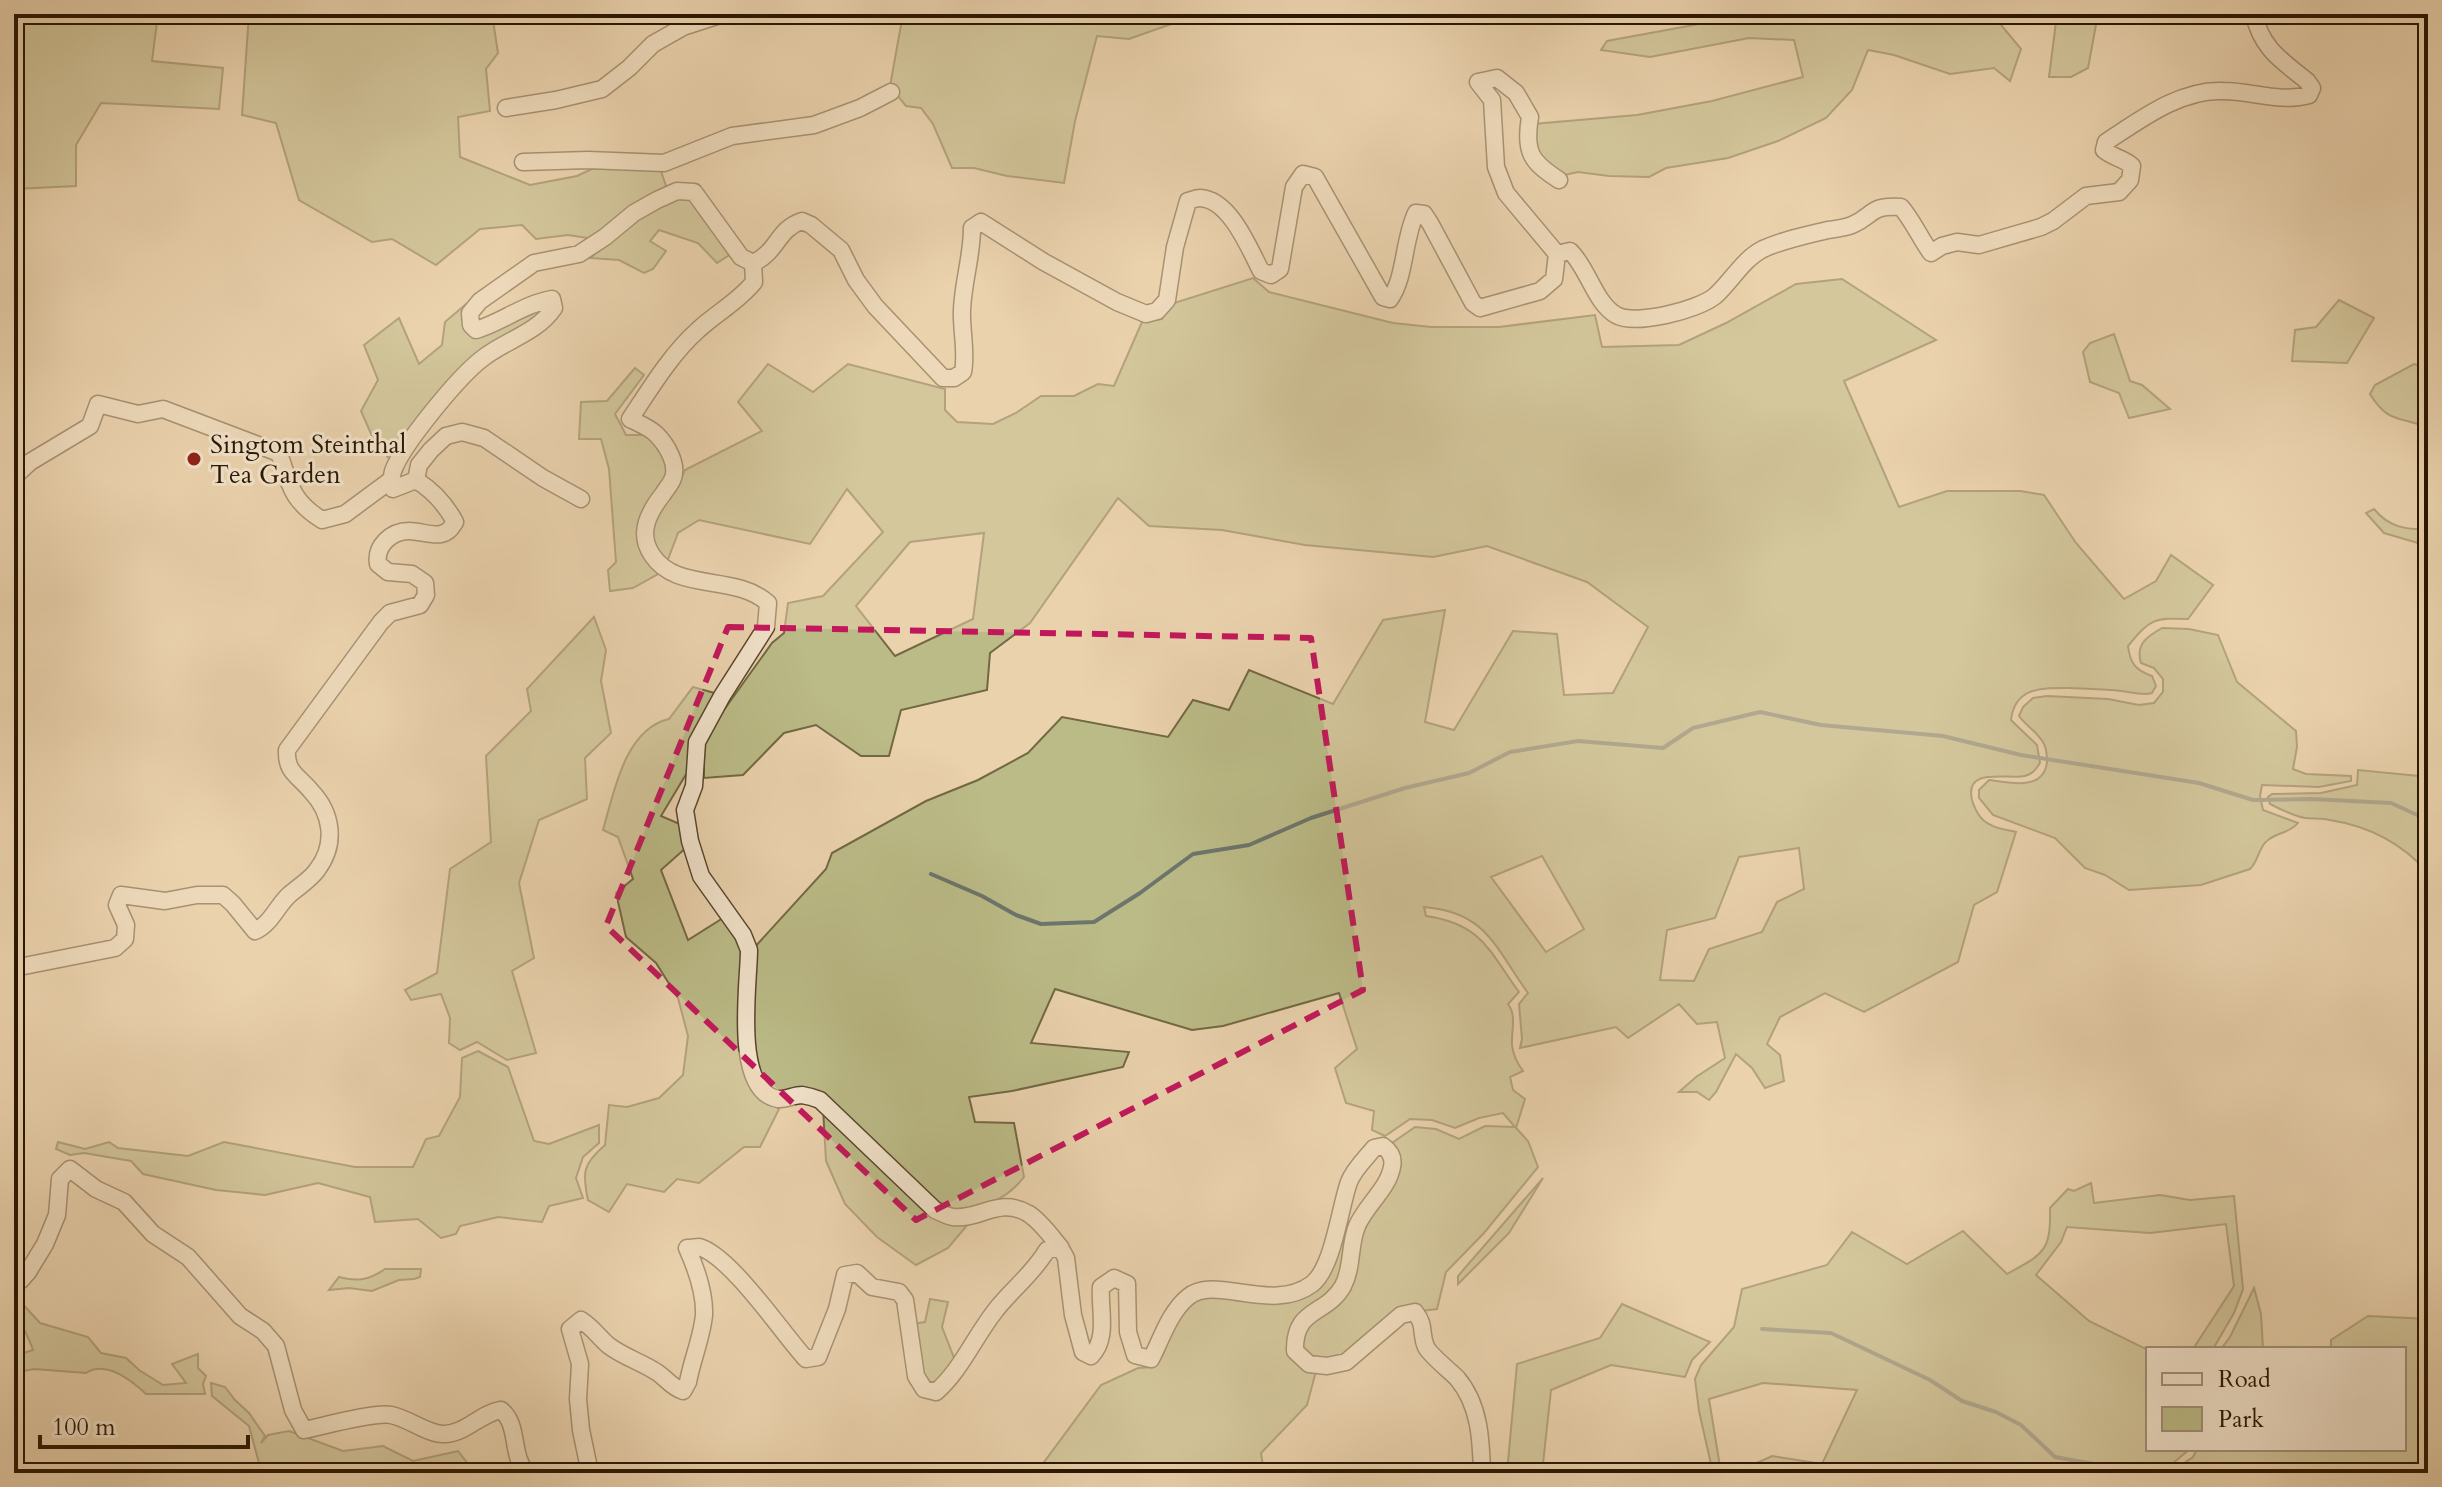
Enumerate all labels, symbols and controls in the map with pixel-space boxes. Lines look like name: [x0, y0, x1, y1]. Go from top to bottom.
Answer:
place label: Singtom Steinthal Tea Garden: [210, 427, 407, 492]
marker: Singtom Steinthal Tea Garden: [185, 450, 203, 468]
legend: [2146, 1347, 2406, 1451]
text: Road: [2218, 1363, 2271, 1396]
scale bar: [40, 1399, 248, 1449]
text: Park: [2218, 1403, 2264, 1436]
text: 100 m: [52, 1411, 116, 1444]

